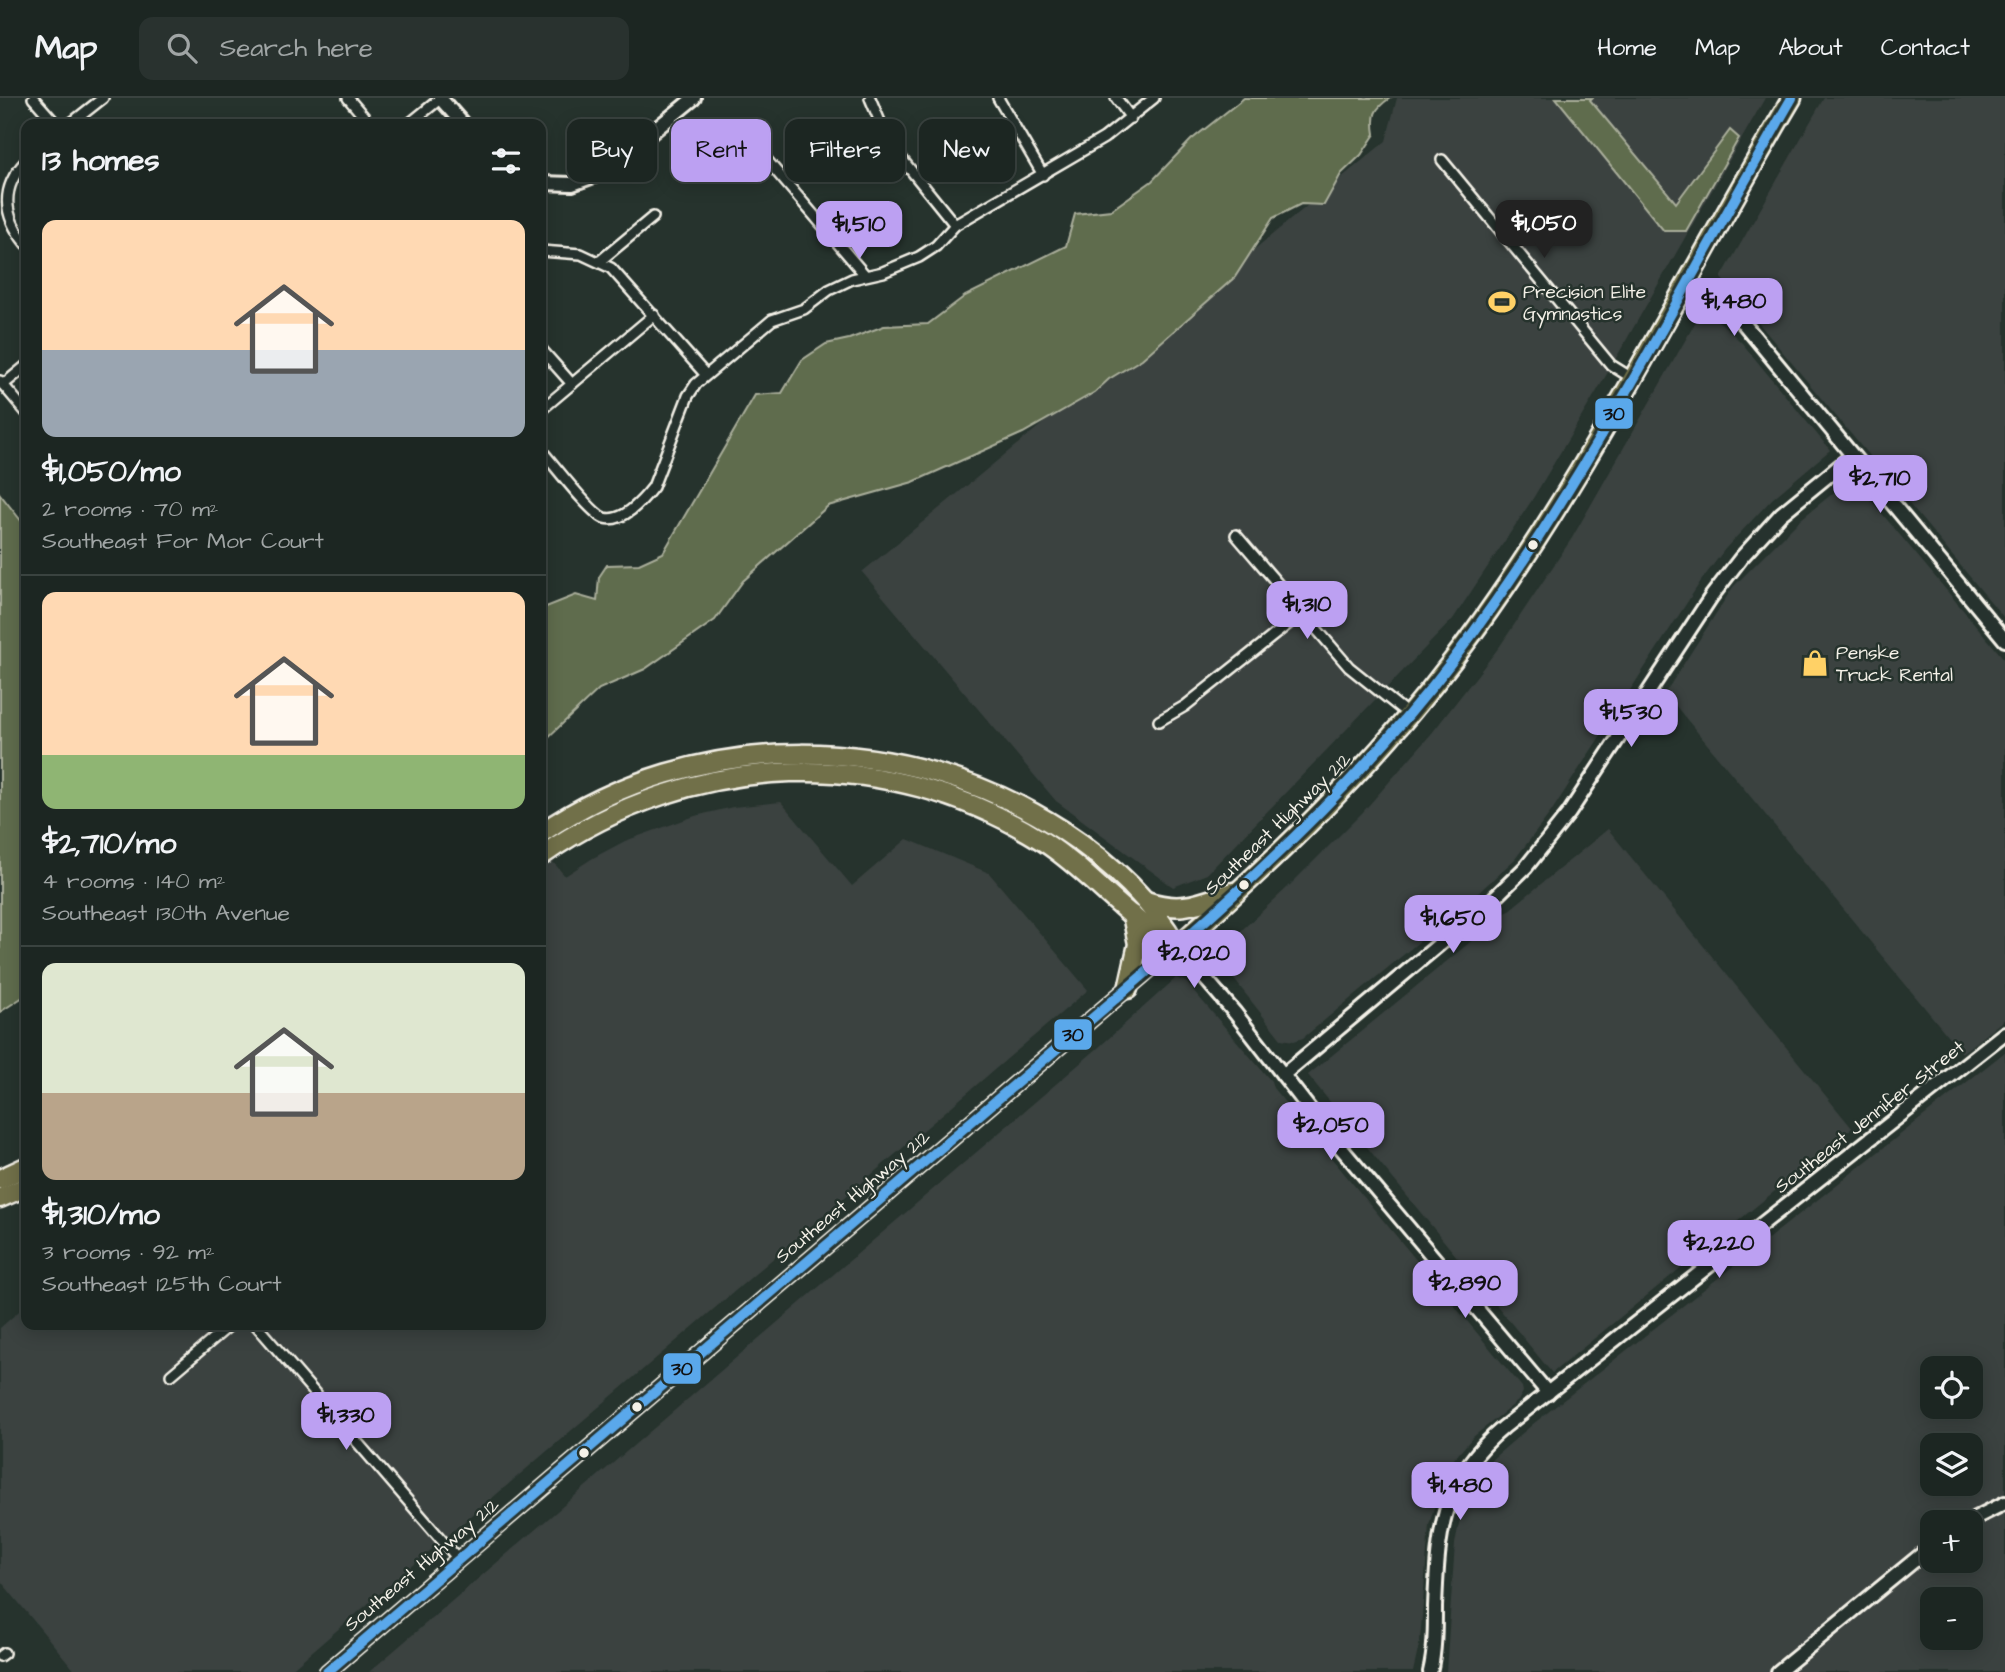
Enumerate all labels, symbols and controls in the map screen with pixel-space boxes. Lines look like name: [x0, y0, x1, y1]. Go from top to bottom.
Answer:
search box: [139, 17, 629, 80]
text: Map: [35, 25, 97, 71]
icon: search: [163, 29, 201, 67]
text: Search here: [219, 30, 373, 66]
text: Home: [1597, 31, 1657, 65]
text: Map: [1695, 31, 1740, 65]
text: About: [1778, 31, 1843, 65]
text: Contact: [1881, 31, 1970, 65]
chip: Buy: [567, 119, 657, 182]
chip: Rent: [671, 119, 771, 182]
chip: Filters: [785, 119, 905, 182]
chip: New: [919, 119, 1015, 182]
text: 13 homes: [42, 140, 159, 182]
icon: filters: [487, 142, 525, 180]
pin: $1,050: [1487, 200, 1601, 260]
pin: $1,510: [802, 202, 916, 261]
text: $1,050: [1511, 207, 1577, 239]
text: $1,510: [832, 208, 886, 240]
icon: home: [221, 266, 347, 392]
pin: $1,480: [1677, 278, 1791, 338]
place label: Precision Elite Gymnastics: [1523, 279, 1646, 329]
text: $1,480: [1702, 285, 1766, 317]
sports icon: Precision Elite Gymnastics: [1487, 287, 1517, 317]
line badge: 30: [1594, 397, 1634, 430]
text: 30: [1602, 401, 1625, 428]
text: $1,050/mo: [42, 451, 181, 493]
pin: $2,710: [1823, 456, 1937, 515]
text: $2,710: [1849, 462, 1911, 494]
text: 2 rooms · 70 m²: [42, 493, 218, 525]
text: Southeast For Mor Court: [42, 525, 324, 557]
unlabelled marker: [1526, 538, 1540, 552]
pin: $1,310: [1250, 582, 1364, 641]
text: $1,310: [1283, 588, 1332, 620]
icon: home: [221, 638, 347, 764]
place label: Penske Truck Rental: [1836, 640, 1953, 689]
shop icon: Penske Truck Rental: [1800, 648, 1830, 678]
pin: $1,530: [1574, 690, 1688, 749]
text: $1,530: [1600, 696, 1662, 728]
street label: Southeast Highway 212: [1198, 746, 1358, 902]
text: $2,710/mo: [42, 823, 176, 865]
text: 4 rooms · 140 m²: [42, 865, 225, 897]
unlabelled marker: [1237, 878, 1251, 892]
pin: $1,650: [1396, 896, 1510, 955]
text: Southeast 130th Avenue: [42, 897, 290, 929]
text: $1,650: [1420, 902, 1486, 934]
pin: $2,020: [1137, 930, 1251, 990]
text: $2,020: [1158, 937, 1230, 969]
icon: home: [221, 1009, 347, 1135]
line badge: 30: [1053, 1018, 1093, 1051]
text: 30: [1061, 1022, 1084, 1049]
street label: Southeast Jennifer Street: [1769, 1034, 1971, 1200]
pin: $2,050: [1274, 1102, 1388, 1162]
text: $2,050: [1293, 1109, 1369, 1141]
street label: Southeast Highway 212: [770, 1124, 937, 1271]
text: $1,310/mo: [42, 1194, 160, 1236]
pin: $2,220: [1662, 1220, 1776, 1280]
text: $2,220: [1684, 1227, 1754, 1259]
text: 3 rooms · 92 m²: [42, 1236, 215, 1268]
pin: $2,890: [1408, 1260, 1522, 1320]
text: $2,890: [1429, 1267, 1501, 1299]
text: Southeast 125th Court: [42, 1268, 281, 1300]
line badge: 30: [662, 1352, 702, 1385]
text: 30: [670, 1356, 693, 1383]
map controls: [1920, 1356, 1983, 1650]
button: locate: [1920, 1356, 1983, 1419]
pin: $1,330: [289, 1392, 403, 1452]
text: $1,330: [317, 1399, 375, 1431]
unlabelled marker: [630, 1400, 644, 1414]
button: layers: [1920, 1433, 1983, 1496]
unlabelled marker: [577, 1446, 591, 1460]
pin: $1,480: [1403, 1462, 1517, 1522]
text: $1,480: [1428, 1469, 1492, 1501]
street label: Southeast Highway 212: [339, 1492, 506, 1639]
button: +: [1920, 1510, 1983, 1573]
button: −: [1920, 1587, 1983, 1650]

